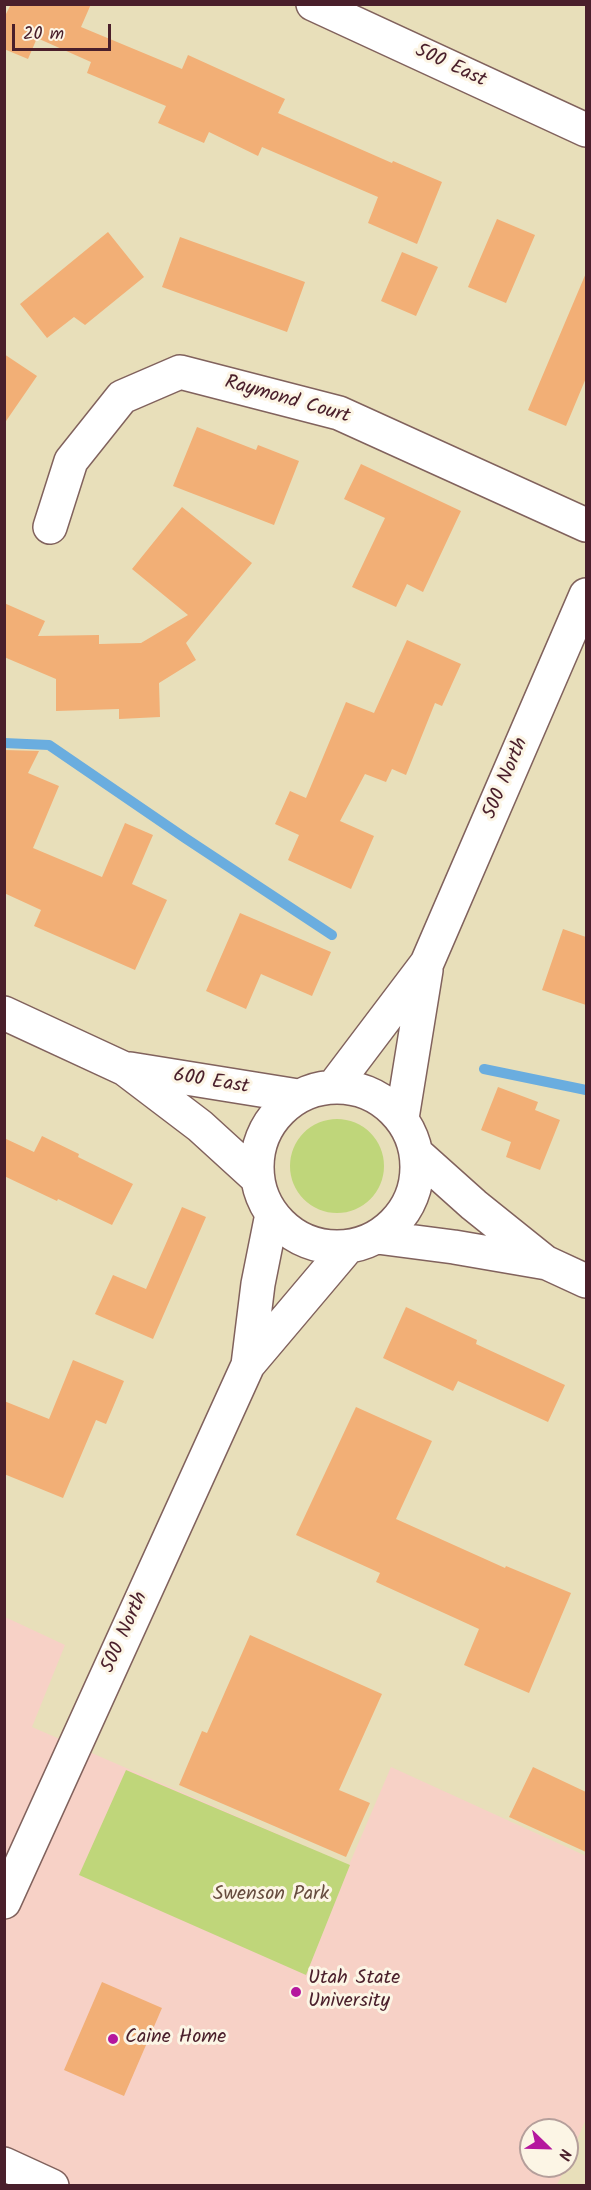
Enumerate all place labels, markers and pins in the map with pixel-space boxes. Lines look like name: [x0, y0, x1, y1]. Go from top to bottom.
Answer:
place label: Utah State University: [308, 1968, 400, 2015]
marker: Utah State University: [289, 1985, 303, 1999]
place label: Caine Home: [125, 2027, 226, 2051]
marker: Caine Home: [106, 2032, 120, 2046]

